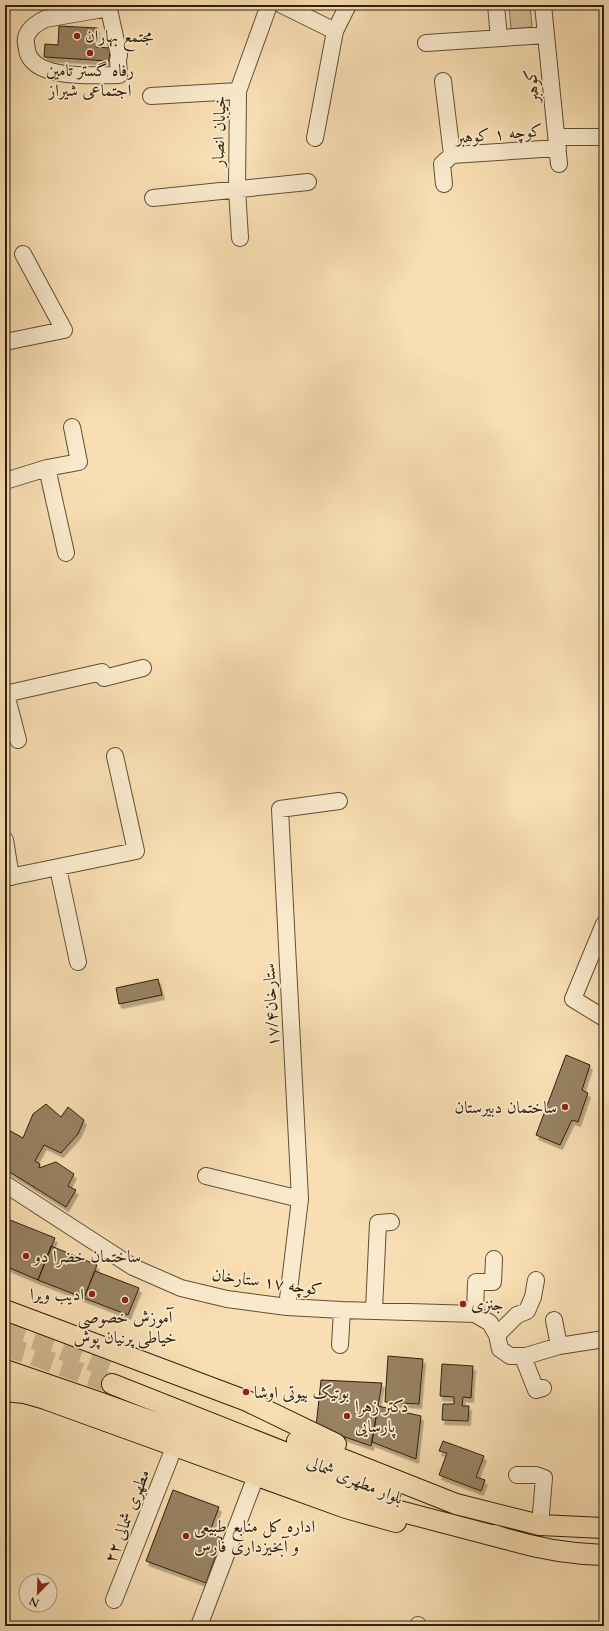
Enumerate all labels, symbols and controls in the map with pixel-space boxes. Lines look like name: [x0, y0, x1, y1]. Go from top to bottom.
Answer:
place label: مجتمع بهاران: [85, 25, 154, 52]
marker: مجتمع بهاران: [72, 31, 82, 41]
marker: رفاه گستر تامین اجتماعی شیراز: [85, 48, 95, 58]
place label: رفاه گستر تامین اجتماعی شیراز: [46, 59, 134, 102]
street label: کوهبر: [519, 68, 545, 106]
street label: خیابان انصار: [206, 95, 232, 169]
street label: کوچه ۱ کوهبر: [453, 119, 543, 149]
street label: ستارخان۱۷/۴: [257, 963, 285, 1047]
place label: ساختمان دبیرستان: [454, 1096, 557, 1119]
marker: ساختمان دبیرستان: [560, 1102, 570, 1112]
place label: ساختمان خضرا دو: [32, 1245, 141, 1268]
marker: ساختمان خضرا دو: [21, 1251, 31, 1261]
street label: کوچه ۱۷ ستارخان: [210, 1263, 324, 1301]
place label: ادیب ویرا: [30, 1283, 84, 1306]
marker: ادیب ویرا: [87, 1289, 97, 1299]
place label: جنزی: [471, 1293, 504, 1316]
marker: آموزش خصوصی خیاطی پرنیان پوش: [120, 1295, 130, 1305]
marker: جنزی: [458, 1299, 468, 1309]
place label: آموزش خصوصی خیاطی پرنیان پوش: [73, 1306, 177, 1350]
place label: بوتیک بیوتی اوشا: [254, 1381, 349, 1404]
marker: بوتیک بیوتی اوشا: [241, 1387, 251, 1397]
place label: دکتر زهرا پارسایی: [355, 1395, 408, 1439]
marker: دکتر زهرا پارسایی: [342, 1411, 352, 1421]
street label: بلوار مطهرى شمالى: [303, 1450, 407, 1510]
street label: مطهرى شمالى ۲۲: [99, 1466, 155, 1566]
place label: اداره کل منابع طبیعى و آبخیزدارى فارس: [194, 1515, 315, 1558]
marker: اداره کل منابع طبیعى و آبخیزدارى فارس: [181, 1531, 191, 1541]
north arrow: [18, 1573, 58, 1613]
text: N: [27, 1593, 42, 1611]

